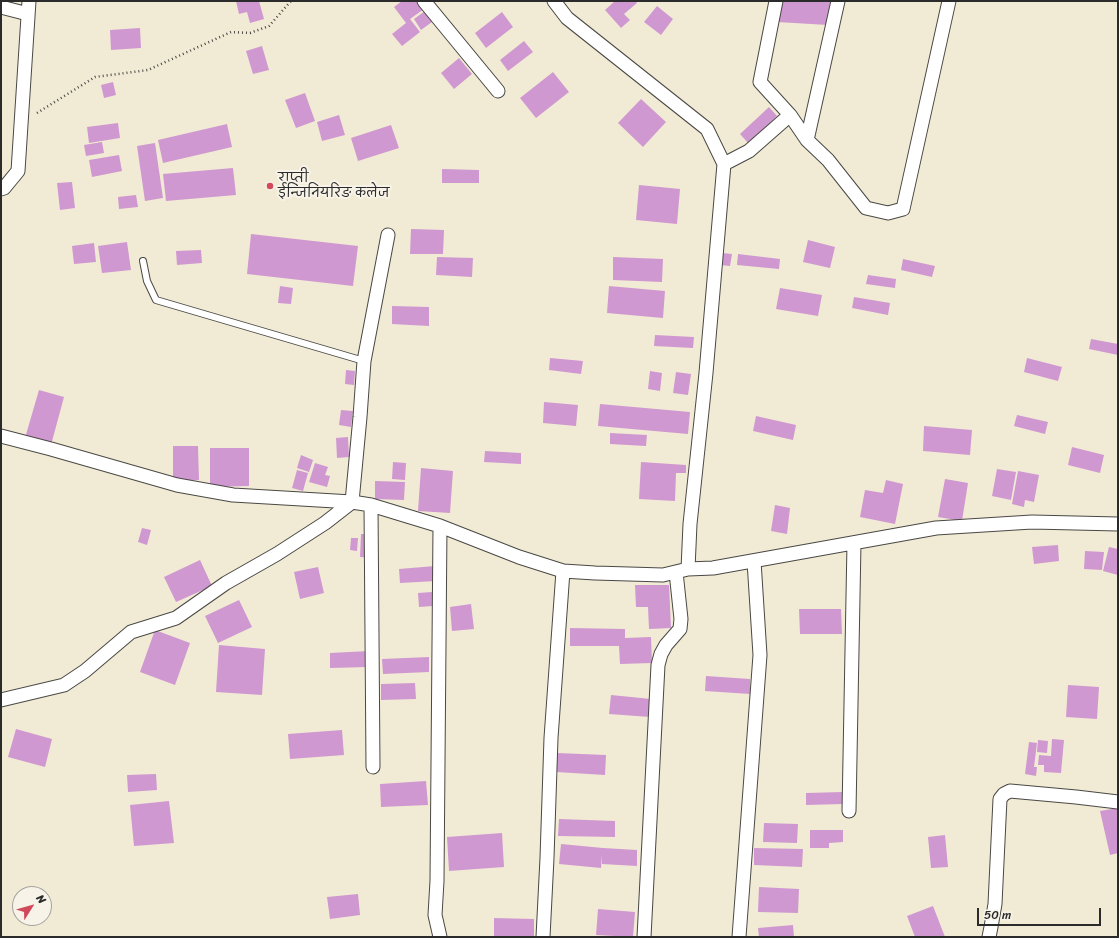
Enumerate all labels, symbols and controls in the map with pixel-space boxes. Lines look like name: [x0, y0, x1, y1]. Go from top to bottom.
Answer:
place label: राप्ती ईन्जिनियरिङ कलेज: [278, 171, 389, 202]
marker: राप्ती ईन्जिनियरिङ कलेज: [265, 181, 275, 191]
north arrow: [12, 886, 52, 926]
text: N: [31, 890, 51, 908]
scale bar: [979, 900, 1103, 926]
text: 50 m: [984, 904, 1011, 926]

